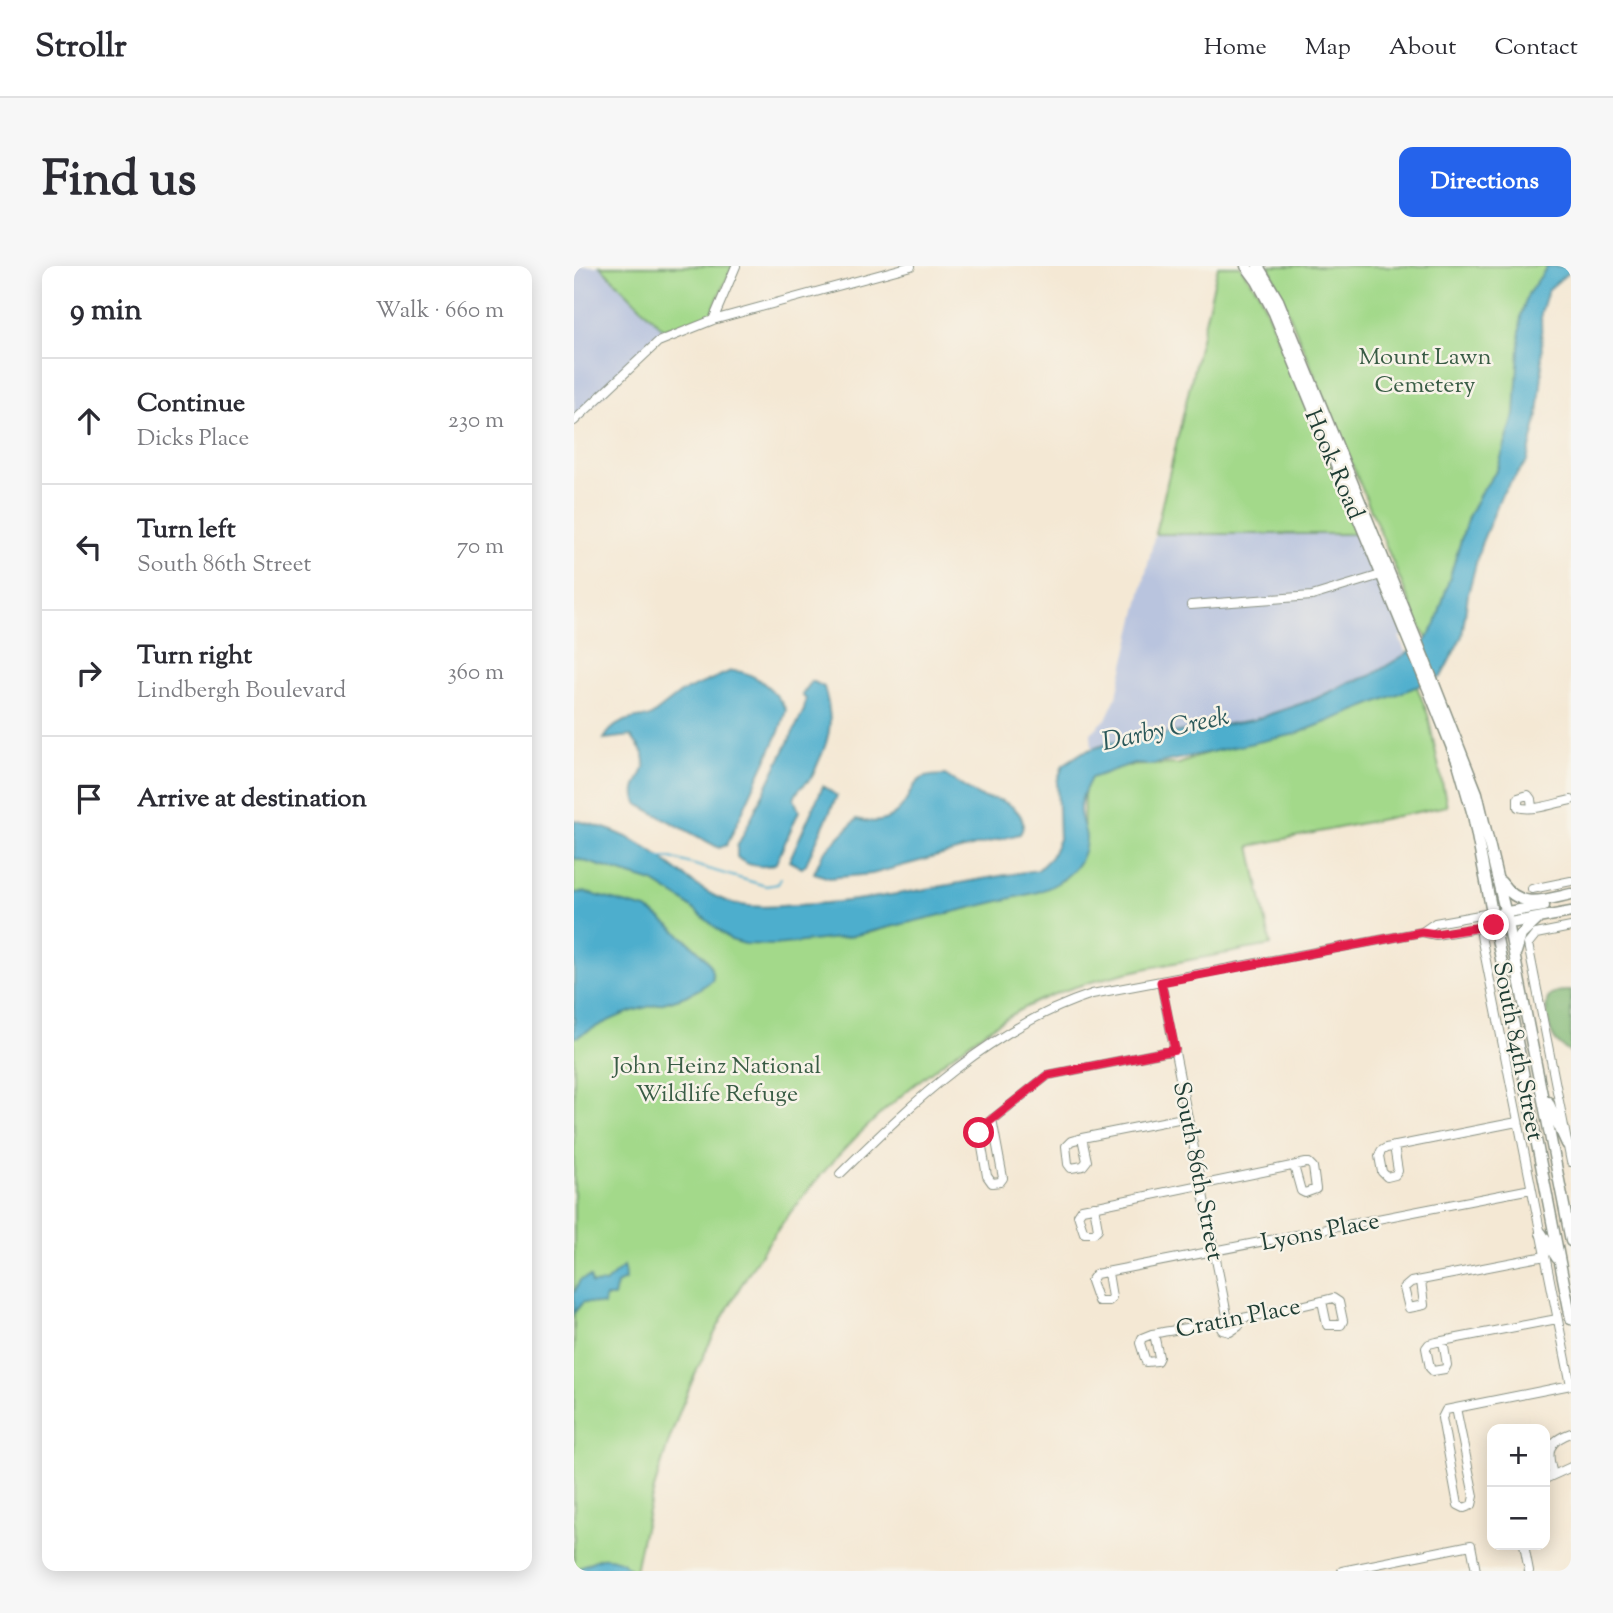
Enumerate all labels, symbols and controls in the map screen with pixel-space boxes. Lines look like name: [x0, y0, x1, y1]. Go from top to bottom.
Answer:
text: Strollr: [35, 24, 127, 72]
text: Home: [1204, 31, 1267, 65]
text: Map: [1305, 31, 1351, 65]
text: About: [1389, 31, 1456, 65]
text: Contact: [1494, 31, 1578, 65]
text: Find us: [42, 147, 196, 217]
button: Directions: [1399, 147, 1571, 217]
text: 9 min: [70, 290, 142, 333]
text: Walk · 660 m: [375, 295, 504, 328]
park label: Mount Lawn Cemetery: [1358, 341, 1492, 403]
text: Continue: [137, 386, 245, 423]
icon: ahead: [70, 402, 108, 440]
street label: Hook Road: [1295, 404, 1372, 526]
text: 230 m: [448, 405, 504, 438]
text: Dicks Place: [137, 423, 249, 456]
text: Turn left: [137, 512, 236, 549]
icon: left: [70, 528, 108, 566]
text: 70 m: [457, 531, 504, 564]
text: South 86th Street: [137, 549, 311, 582]
text: Turn right: [137, 638, 252, 675]
icon: right: [70, 654, 108, 692]
text: 360 m: [447, 657, 504, 690]
text: Lindbergh Boulevard: [137, 675, 346, 708]
water label: Darby Creek: [1098, 699, 1233, 762]
icon: arrive: [70, 780, 108, 818]
text: Arrive at destination: [137, 781, 367, 818]
route end: [1478, 909, 1509, 940]
street label: South 84th Street: [1483, 959, 1551, 1144]
park label: John Heinz National Wildlife Refuge: [611, 1050, 822, 1112]
street label: South 86th Street: [1163, 1079, 1231, 1264]
route start: [963, 1117, 994, 1148]
street label: Lyons Place: [1258, 1205, 1383, 1261]
street label: Cratin Place: [1173, 1290, 1304, 1348]
map controls: [1487, 1424, 1550, 1550]
button: +: [1487, 1424, 1550, 1487]
button: −: [1487, 1487, 1550, 1550]

